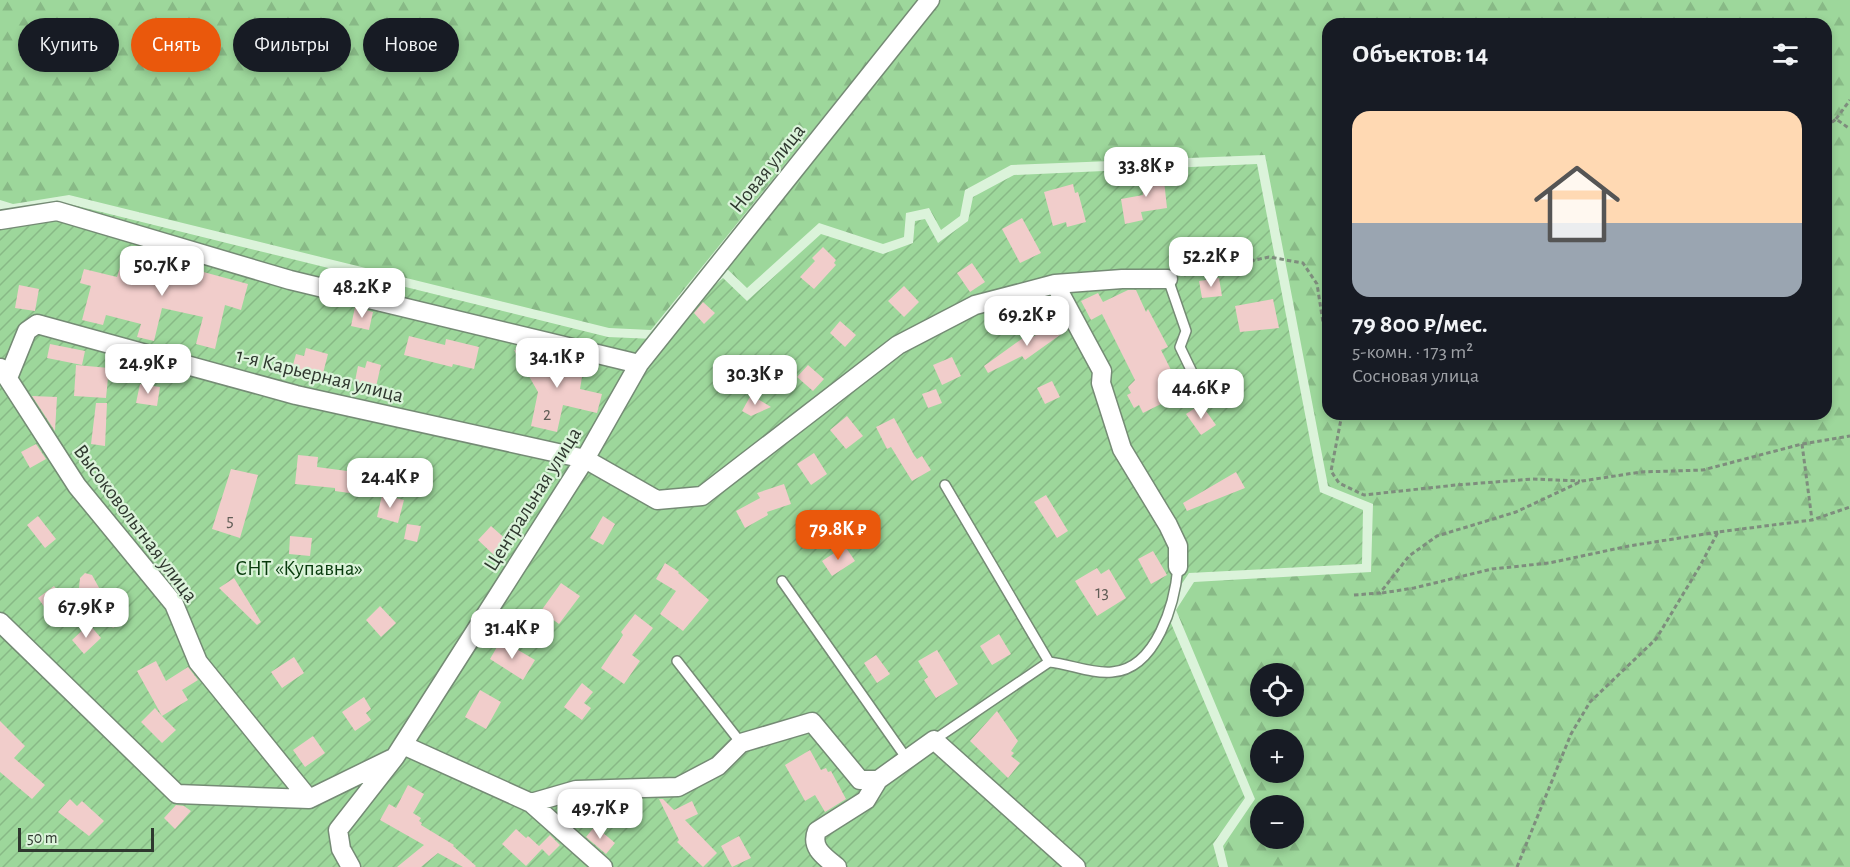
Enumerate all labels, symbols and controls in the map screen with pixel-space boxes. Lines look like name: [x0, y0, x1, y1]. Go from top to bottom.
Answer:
chip: Купить: [18, 18, 119, 72]
chip: Снять: [131, 18, 221, 72]
chip: Фильтры: [233, 18, 351, 72]
chip: Новое: [363, 18, 459, 72]
icon: filters: [1769, 38, 1802, 71]
text: Объектов: 14: [1352, 41, 1488, 67]
street label: Новая улица: [726, 120, 809, 216]
pin: 33.8K ₽: [1091, 147, 1201, 198]
icon: home: [1523, 150, 1631, 258]
text: 33.8K ₽: [1118, 156, 1174, 176]
pin: 52.2K ₽: [1156, 237, 1266, 288]
pin: 50.7K ₽: [107, 246, 217, 297]
text: 52.2K ₽: [1183, 246, 1239, 266]
text: 50.7K ₽: [134, 255, 190, 275]
pin: 48.2K ₽: [307, 268, 417, 319]
text: 48.2K ₽: [333, 277, 391, 297]
pin: 69.2K ₽: [972, 296, 1082, 347]
text: 69.2K ₽: [998, 305, 1056, 325]
text: 79 800 ₽/мес.: [1352, 311, 1488, 337]
pin: 34.1K ₽: [502, 338, 612, 389]
text: 5-комн. · 173 m²: [1352, 342, 1473, 362]
pin: 24.9K ₽: [93, 344, 203, 395]
street label: 1-я Карьерная улица: [234, 345, 406, 407]
text: 34.1K ₽: [530, 347, 584, 367]
text: 24.9K ₽: [119, 353, 177, 373]
pin: 30.3K ₽: [700, 355, 810, 406]
text: 30.3K ₽: [727, 364, 783, 384]
text: Сосновая улица: [1352, 366, 1479, 386]
pin: 44.6K ₽: [1146, 369, 1256, 420]
text: 44.6K ₽: [1172, 378, 1230, 398]
house number: 2: [543, 406, 551, 424]
street label: Центральная улица: [480, 423, 585, 575]
street label: Высоковольтная улица: [70, 441, 202, 606]
pin: 24.4K ₽: [335, 458, 445, 509]
text: 24.4K ₽: [361, 467, 419, 487]
pin: 79.8K ₽: [783, 510, 893, 561]
house number: 5: [226, 512, 234, 530]
text: 79.8K ₽: [810, 519, 866, 539]
park label: СНТ «Купавна»: [235, 558, 363, 579]
house number: 13: [1095, 584, 1109, 602]
pin: 67.9K ₽: [31, 588, 141, 639]
text: 67.9K ₽: [58, 597, 114, 617]
pin: 31.4K ₽: [457, 609, 567, 660]
text: 31.4K ₽: [485, 618, 539, 638]
map controls: [1250, 663, 1304, 849]
button: locate: [1250, 663, 1304, 717]
button: +: [1250, 729, 1304, 783]
pin: 49.7K ₽: [545, 789, 655, 840]
button: −: [1250, 795, 1304, 849]
text: 49.7K ₽: [572, 798, 629, 818]
scale bar: [18, 825, 154, 852]
text: 50 m: [27, 830, 58, 846]

